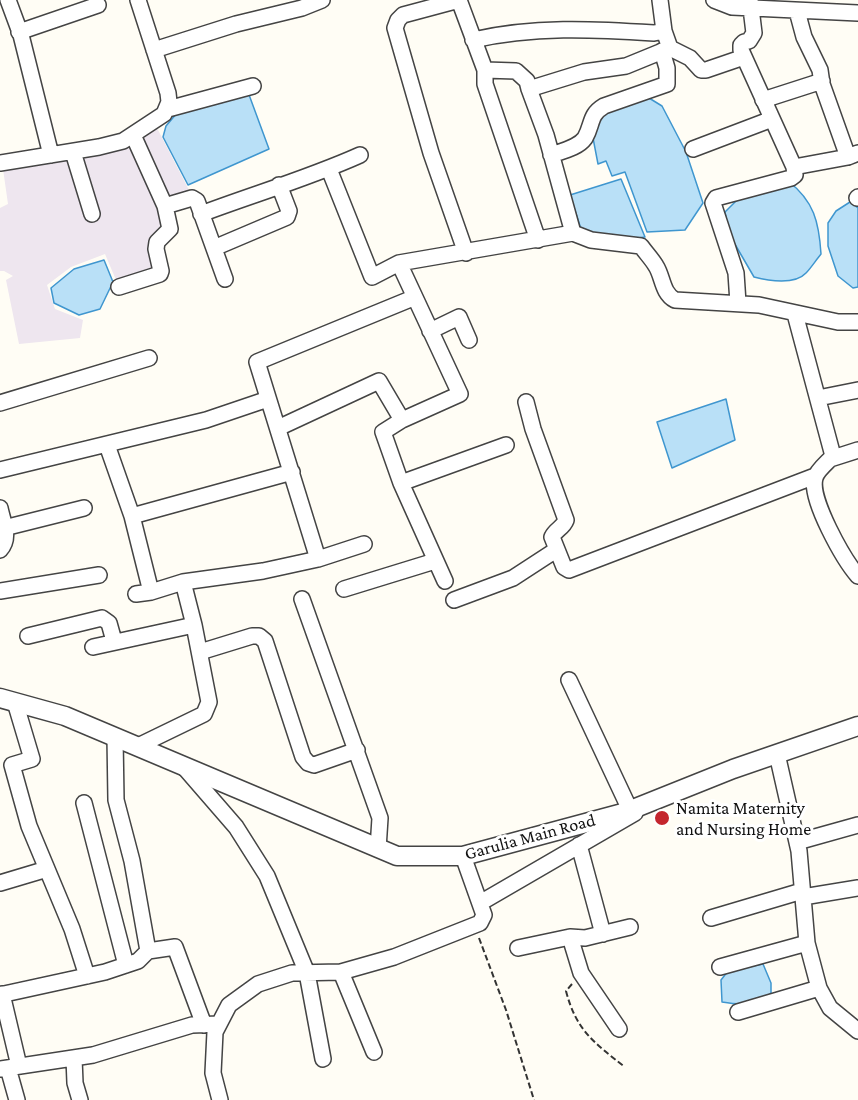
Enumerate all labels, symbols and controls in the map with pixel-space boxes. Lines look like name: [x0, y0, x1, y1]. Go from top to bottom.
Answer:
place label: Namita Maternity and Nursing Home: [676, 797, 811, 840]
street label: Garulia Main Road: [462, 809, 598, 865]
marker: Namita Maternity and Nursing Home: [653, 809, 671, 827]

